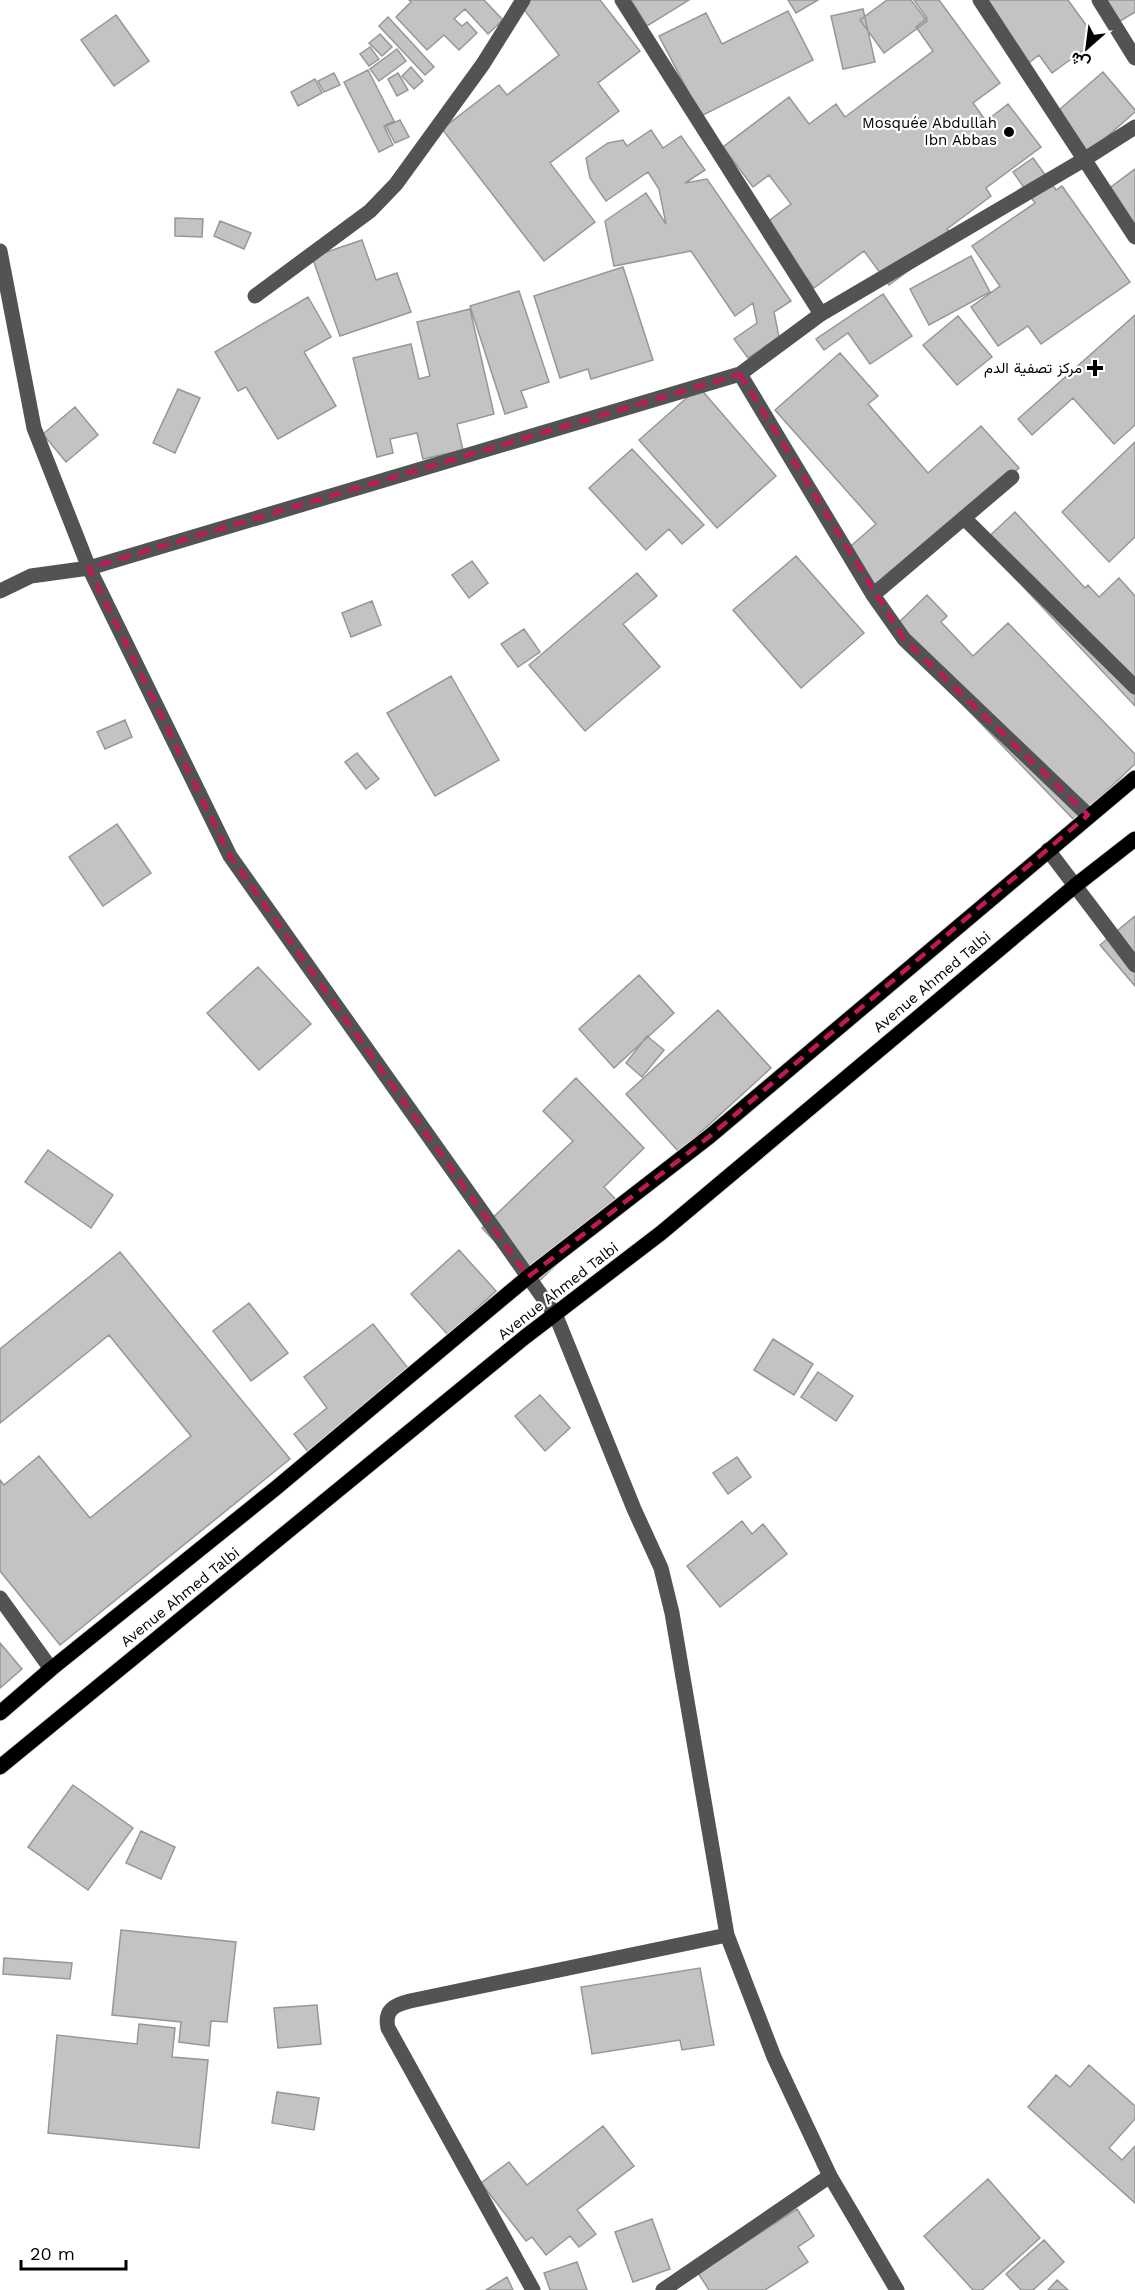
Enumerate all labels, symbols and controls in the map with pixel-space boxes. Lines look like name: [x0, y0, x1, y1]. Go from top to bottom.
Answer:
north arrow: [1057, 18, 1117, 78]
text: ش: [1067, 48, 1093, 74]
place label: Mosquée Abdullah Ibn Abbas: [862, 114, 997, 149]
marker: Mosquée Abdullah Ibn Abbas: [1002, 125, 1016, 139]
place label: مركز تصفية الدم: [984, 359, 1082, 378]
marker: مركز تصفية الدم: [1086, 359, 1104, 377]
street label: Avenue Ahmed Talbi: [870, 928, 994, 1036]
street label: Avenue Ahmed Talbi: [494, 1238, 622, 1344]
street label: Avenue Ahmed Talbi: [117, 1543, 243, 1651]
scale bar: [21, 2233, 126, 2271]
text: 20 m: [30, 2243, 75, 2264]

